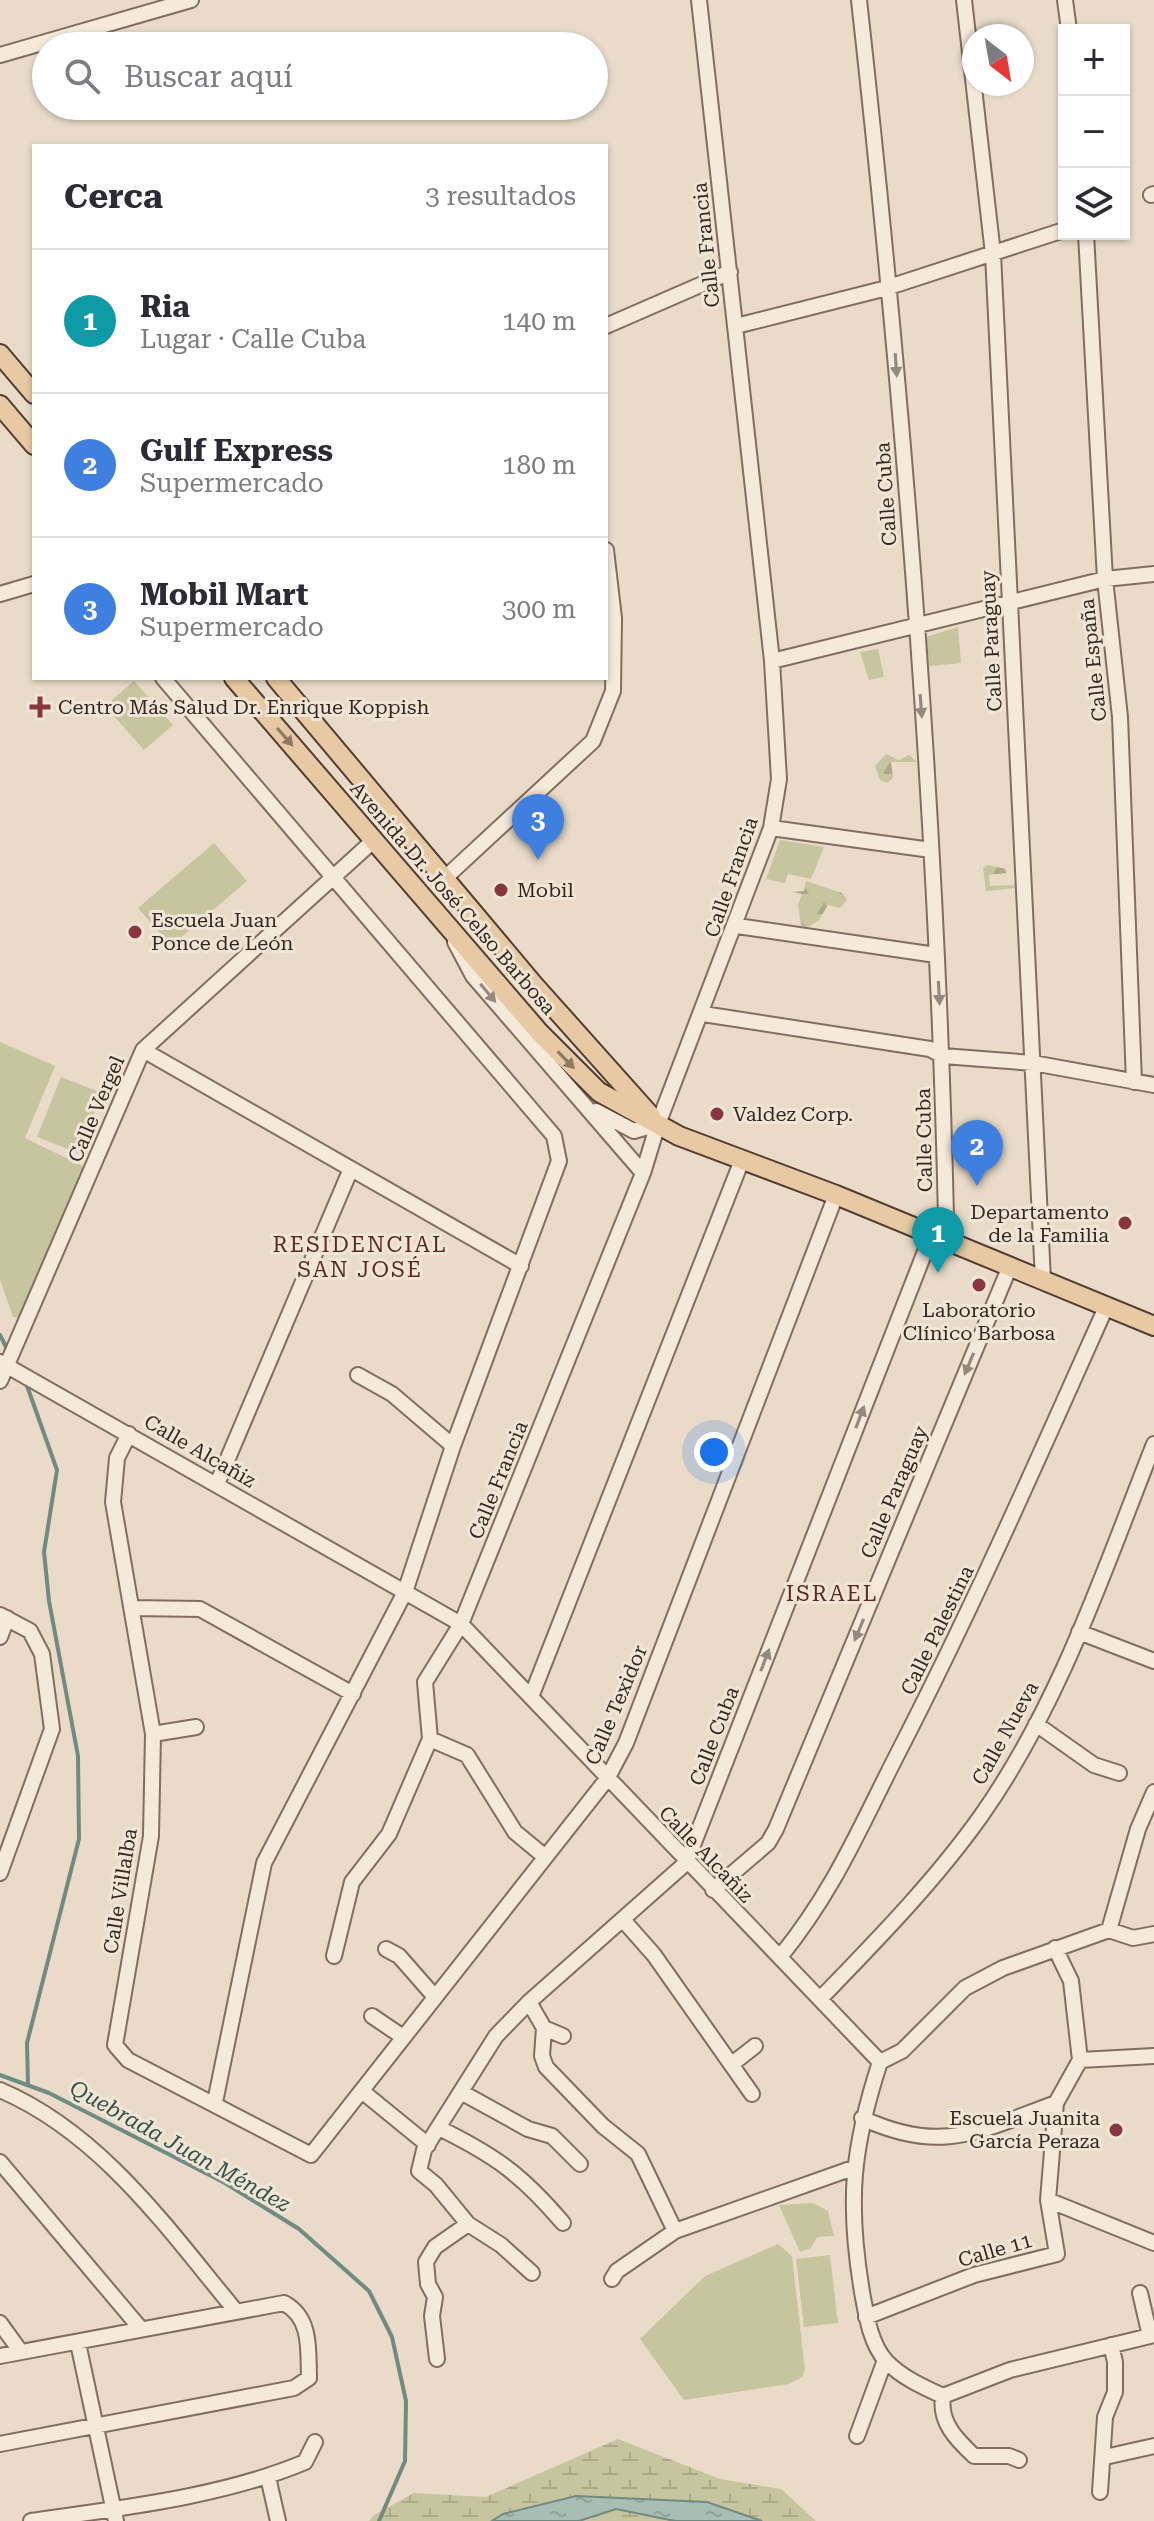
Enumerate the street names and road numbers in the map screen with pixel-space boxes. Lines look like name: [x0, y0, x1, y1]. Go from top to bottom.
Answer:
street label: Calle Francia: [687, 181, 724, 309]
street label: Calle Cuba: [870, 441, 902, 547]
street label: Calle Paraguay: [975, 569, 1007, 712]
street label: Calle España: [1075, 597, 1111, 723]
street label: Avenida Dr. José Celso Barbosa: [345, 776, 561, 1020]
street label: Calle Francia: [699, 814, 763, 940]
street label: Calle Vergel: [63, 1052, 129, 1166]
street label: Calle Cuba: [911, 1088, 937, 1192]
street label: Calle Alcañiz: [140, 1409, 260, 1493]
street label: Calle Francia: [463, 1417, 533, 1543]
street label: Calle Paraguay: [855, 1422, 933, 1562]
street label: Calle Palestina: [895, 1561, 979, 1699]
street label: Calle Texidor: [580, 1642, 652, 1768]
street label: Calle Nueva: [967, 1677, 1043, 1789]
street label: Calle Cuba: [684, 1683, 744, 1789]
street label: Calle Alcañiz: [654, 1801, 758, 1907]
street label: Calle Villalba: [98, 1826, 142, 1956]
street label: Calle 11: [955, 2228, 1035, 2272]

